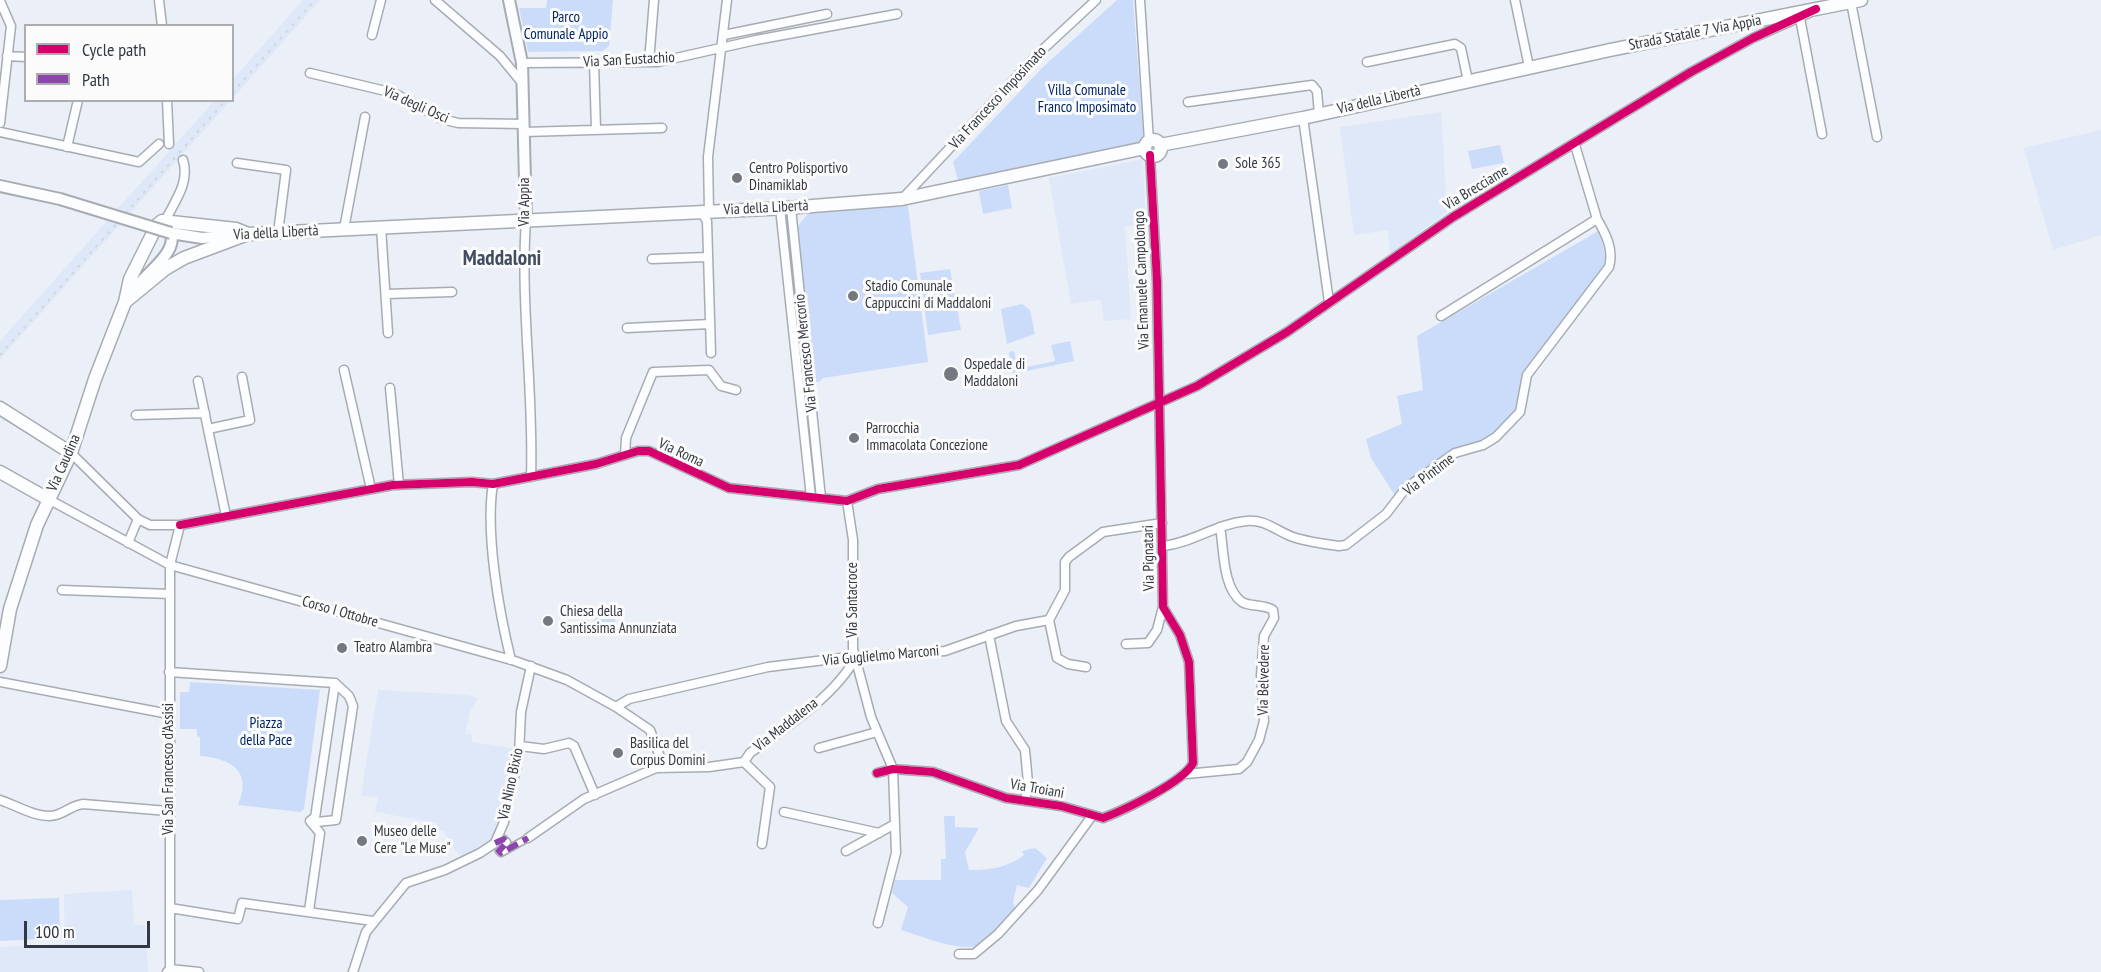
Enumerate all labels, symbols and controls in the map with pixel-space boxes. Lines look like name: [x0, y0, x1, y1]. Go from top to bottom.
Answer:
park label: Parco Comunale Appio: [524, 9, 608, 44]
street label: Strada Statale 7 Via Appia: [1627, 11, 1763, 55]
legend: [24, 24, 234, 102]
text: Cycle path: [82, 38, 146, 61]
street label: Via Francesco Imposimato: [946, 43, 1050, 153]
street label: Via San Eustachio: [583, 49, 675, 71]
text: Path: [82, 68, 110, 91]
street label: Via degli Osci: [380, 82, 452, 128]
park label: Villa Comunale Franco Imposimato: [1038, 82, 1136, 117]
street label: Via della Libertà: [1336, 82, 1422, 118]
place label: Sole 365: [1235, 155, 1281, 173]
marker: Sole 365: [1216, 157, 1230, 171]
place label: Centro Polisportivo Dinamiklab: [749, 160, 848, 195]
street label: Via Brecciame: [1440, 162, 1512, 214]
marker: Centro Polisportivo Dinamiklab: [730, 171, 744, 185]
street label: Via Appia: [516, 178, 534, 226]
street label: Via della Libertà: [723, 197, 809, 219]
street label: Via Emanuele Campolongo: [1131, 210, 1153, 350]
street label: Via della Libertà: [233, 222, 319, 244]
district label: Maddaloni: [463, 246, 541, 272]
place label: Stadio Comunale Cappuccini di Maddaloni: [865, 278, 991, 313]
marker: Stadio Comunale Cappuccini di Maddaloni: [846, 289, 860, 303]
street label: Via Francesco Mercorio: [791, 293, 821, 413]
place label: Ospedale di Maddaloni: [964, 356, 1025, 391]
marker: Ospedale di Maddaloni: [942, 365, 960, 383]
place label: Parrocchia Immacolata Concezione: [866, 420, 988, 455]
marker: Parrocchia Immacolata Concezione: [847, 431, 861, 445]
street label: Via Caudina: [43, 432, 85, 494]
street label: Via Roma: [655, 435, 707, 471]
street label: Via Pintime: [1400, 450, 1458, 500]
street label: Via Pignatari: [1139, 525, 1159, 591]
street label: Via Santacroce: [844, 562, 862, 638]
street label: Corso I Ottobre: [300, 593, 380, 631]
place label: Chiesa della Santissima Annunziata: [560, 603, 677, 638]
marker: Chiesa della Santissima Annunziata: [541, 614, 555, 628]
place label: Teatro Alambra: [354, 639, 432, 657]
marker: Teatro Alambra: [335, 641, 349, 655]
street label: Via Guglielmo Marconi: [822, 642, 940, 670]
street label: Via Belvedere: [1254, 644, 1274, 716]
street label: Via Maddalena: [750, 694, 822, 756]
street label: Via San Francesco d'Assisi: [160, 703, 178, 835]
park label: Piazza della Pace: [240, 715, 292, 750]
place label: Basilica del Corpus Domini: [630, 735, 706, 770]
street label: Via Nino Bixio: [495, 746, 527, 822]
marker: Basilica del Corpus Domini: [611, 746, 625, 760]
street label: Via Troiani: [1009, 775, 1065, 803]
place label: Museo delle Cere "Le Muse": [374, 823, 451, 858]
marker: Museo delle Cere "Le Muse": [355, 834, 369, 848]
scale bar: [27, 909, 153, 947]
text: 100 m: [35, 920, 75, 943]

